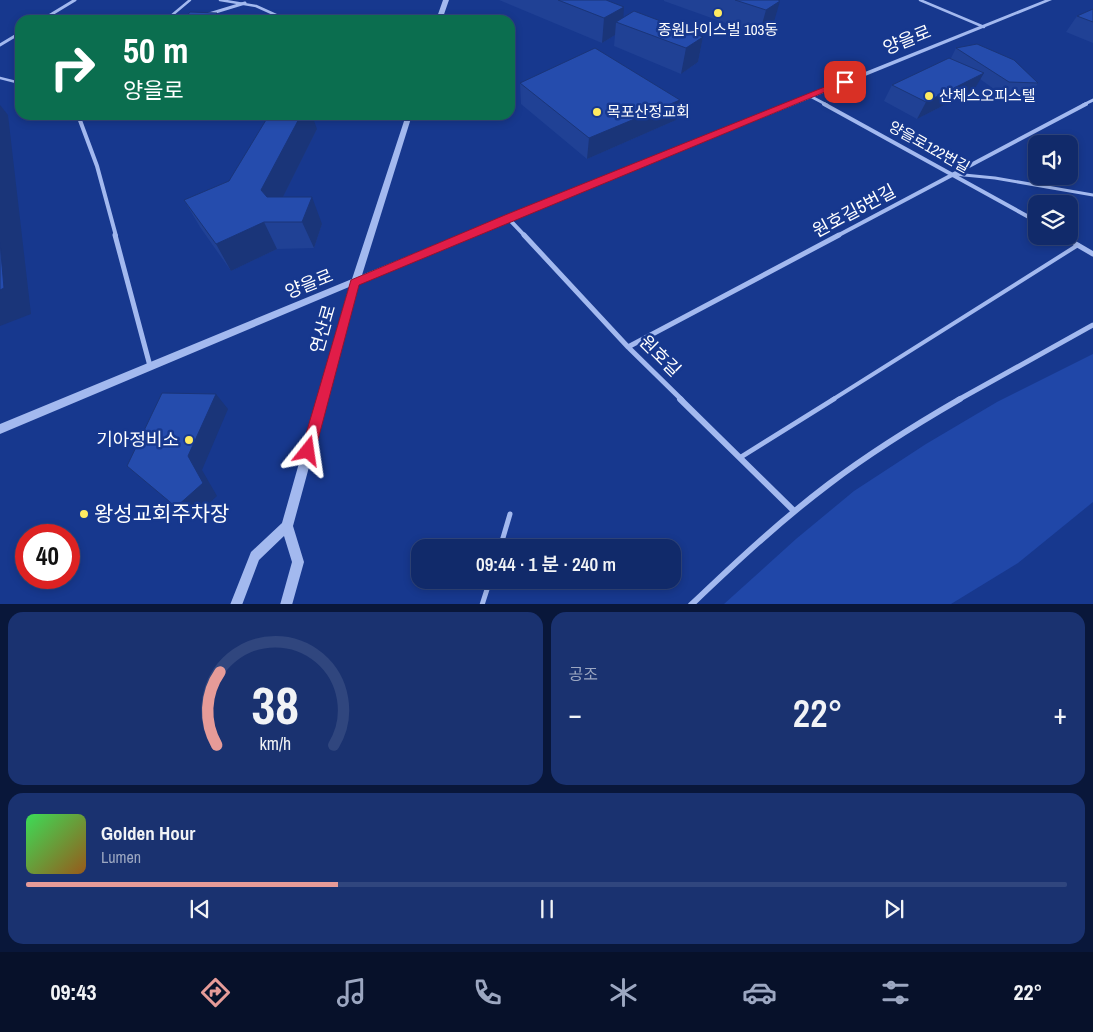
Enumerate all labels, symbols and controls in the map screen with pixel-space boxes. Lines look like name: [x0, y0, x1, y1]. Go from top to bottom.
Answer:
marker: 종원나이스빌 103동: [712, 7, 724, 19]
place label: 종원나이스빌 103동: [658, 19, 778, 40]
street label: 양을로: [879, 19, 935, 60]
text: 50 m: [123, 27, 188, 74]
icon: right: [40, 35, 105, 100]
pin: [824, 61, 866, 103]
icon: arrive: [831, 68, 859, 96]
text: 양을로: [123, 75, 184, 105]
place label: 산체스오피스텔: [939, 85, 1036, 106]
marker: 산체스오피스텔: [923, 90, 935, 102]
place label: 목포산정교회: [607, 101, 690, 122]
marker: 목포산정교회: [591, 106, 603, 118]
street label: 양을로122번길: [885, 116, 973, 177]
map controls: [1028, 135, 1078, 245]
button: sound: [1028, 135, 1078, 185]
street label: 원호길5번길: [808, 178, 900, 243]
button: layers: [1028, 195, 1078, 245]
street label: 양을로: [281, 263, 337, 304]
street label: 연산로: [304, 302, 341, 356]
street label: 원호길: [634, 329, 687, 382]
position arrow: [281, 424, 333, 476]
place label: 기아정비소: [96, 427, 179, 452]
marker: 기아정비소: [183, 434, 195, 446]
place label: 왕성교회주차장: [94, 499, 229, 528]
marker: 왕성교회주차장: [78, 508, 90, 520]
speed limit sign: 40: [15, 524, 80, 589]
text: 09:44 · 1 분 · 240 m: [476, 551, 616, 577]
text: 공조: [569, 663, 598, 685]
text: 38: [252, 670, 299, 740]
text: 22°: [793, 688, 843, 739]
text: −: [569, 695, 582, 733]
text: +: [1054, 695, 1067, 733]
text: km/h: [259, 732, 291, 756]
text: Golden Hour: [101, 820, 195, 846]
text: Lumen: [101, 846, 141, 868]
icon: previous: [186, 895, 214, 923]
icon: pause: [533, 895, 561, 923]
icon: next: [880, 895, 908, 923]
icon: directions: [198, 975, 233, 1010]
icon: music: [334, 975, 369, 1010]
icon: phone: [470, 975, 505, 1010]
icon: climate: [606, 975, 641, 1010]
icon: car: [742, 975, 777, 1010]
icon: filters: [878, 975, 913, 1010]
text: 09:43: [50, 977, 97, 1007]
text: 22°: [1014, 977, 1042, 1007]

